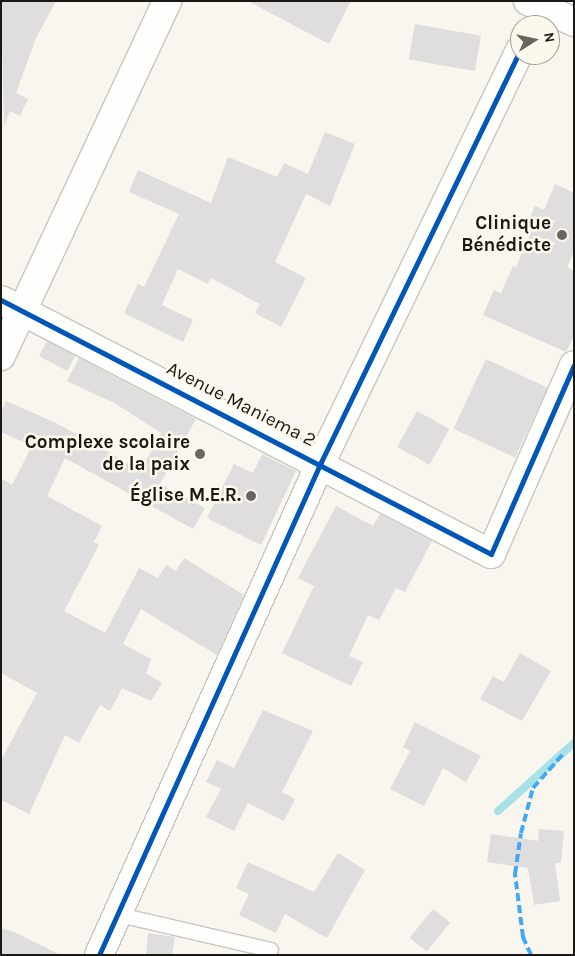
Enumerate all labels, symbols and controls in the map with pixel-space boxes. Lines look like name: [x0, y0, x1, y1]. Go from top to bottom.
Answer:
north arrow: [510, 15, 560, 65]
text: N: [540, 31, 559, 44]
place label: Clinique Bénédicte: [461, 213, 551, 257]
marker: Clinique Bénédicte: [555, 228, 569, 242]
street label: Avenue Maniema 2: [163, 358, 319, 452]
place label: Complexe scolaire de la paix: [25, 432, 190, 476]
marker: Complexe scolaire de la paix: [194, 448, 206, 460]
place label: Église M.E.R.: [130, 485, 241, 507]
marker: Église M.E.R.: [245, 490, 257, 502]

